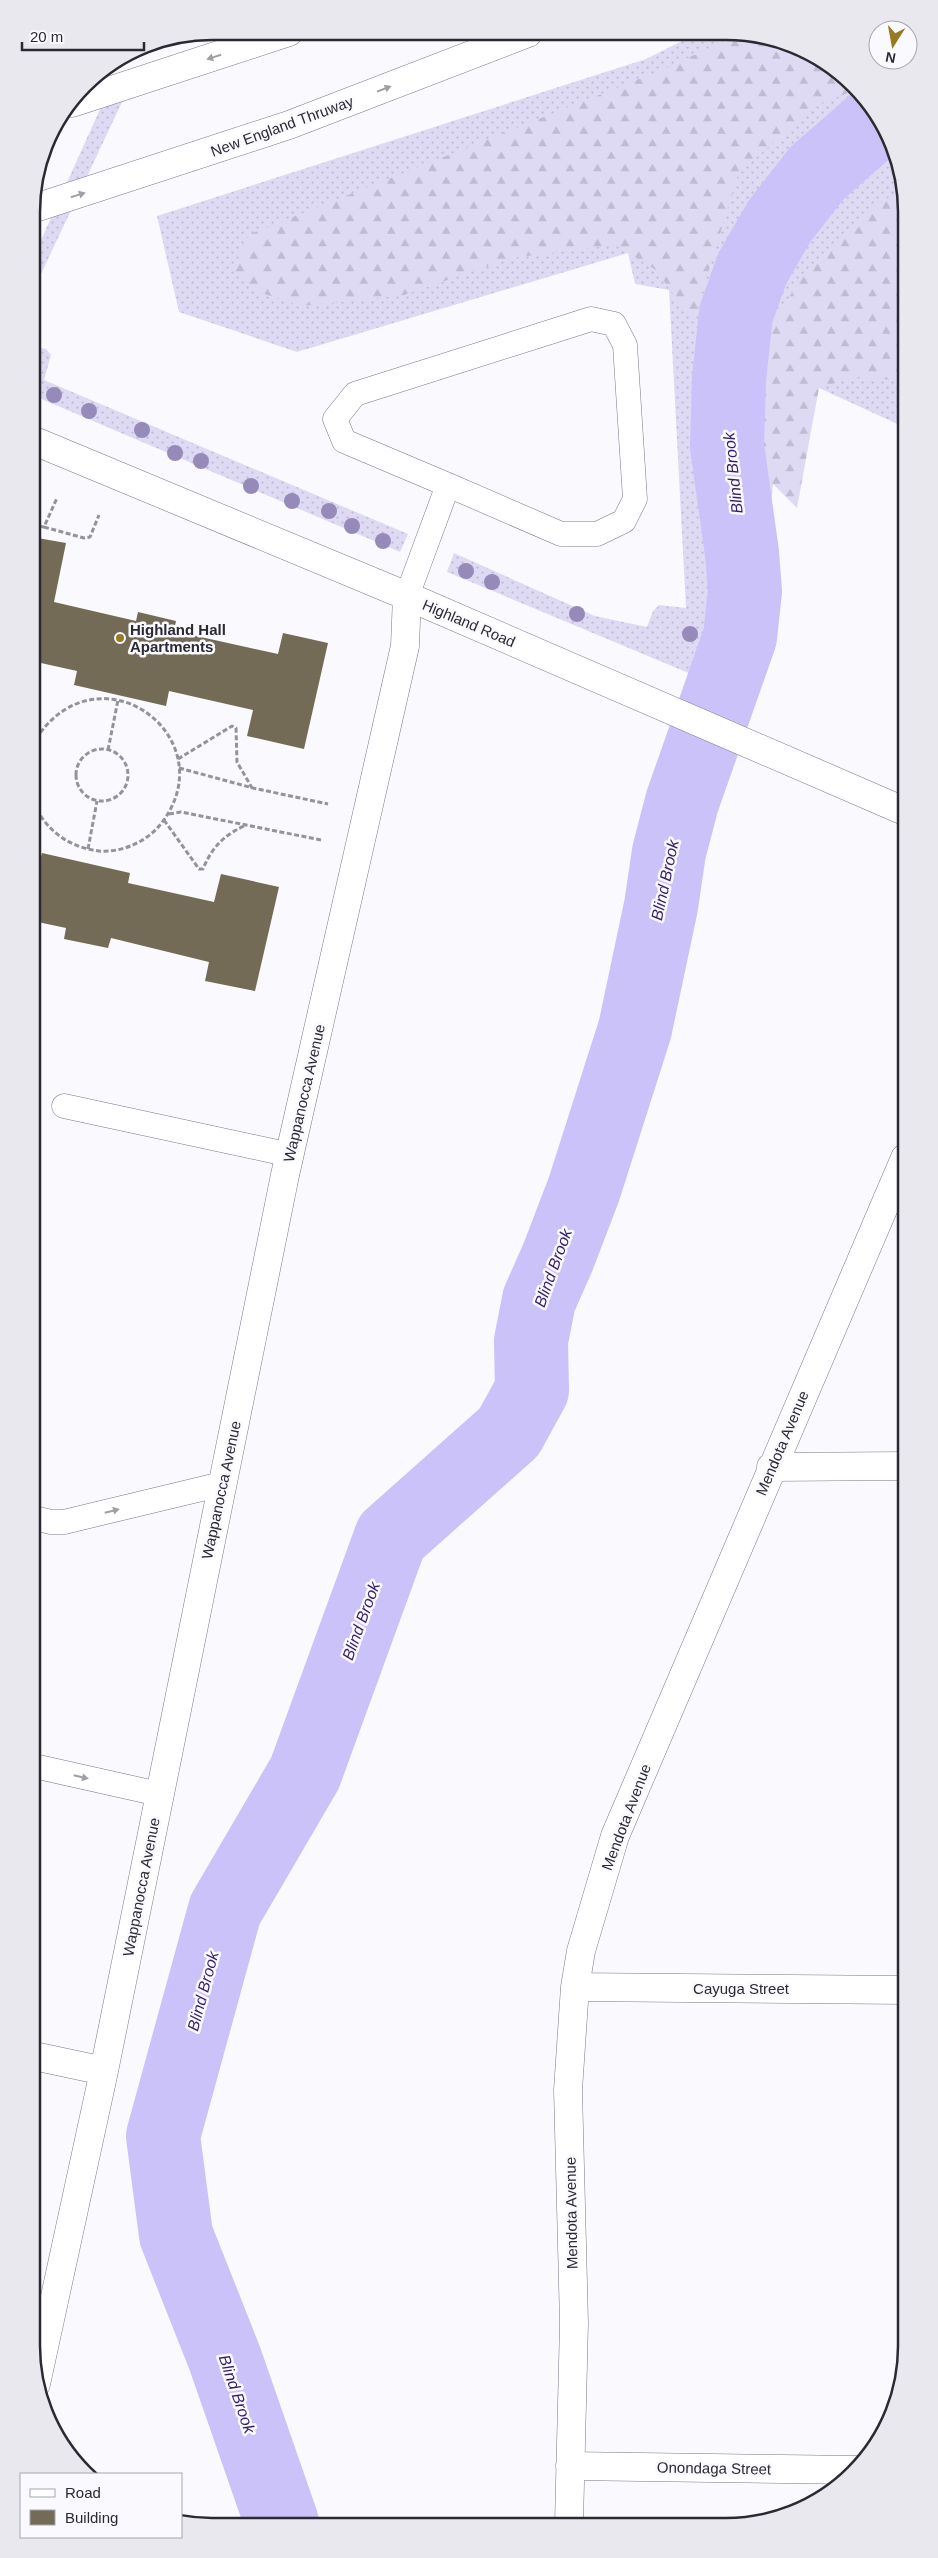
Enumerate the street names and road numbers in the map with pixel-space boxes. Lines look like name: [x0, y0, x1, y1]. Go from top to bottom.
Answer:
street label: New England Thruway: [208, 92, 356, 160]
street label: Highland Road: [420, 596, 518, 650]
street label: Wappanocca Avenue: [280, 1022, 328, 1164]
street label: Mendota Avenue: [752, 1388, 812, 1498]
street label: Wappanocca Avenue: [198, 1419, 244, 1561]
street label: Mendota Avenue: [598, 1762, 654, 1872]
street label: Wappanocca Avenue: [119, 1816, 163, 1958]
street label: Cayuga Street: [693, 1980, 790, 1997]
street label: Mendota Avenue: [562, 2157, 580, 2269]
street label: Onondaga Street: [657, 2459, 772, 2478]

